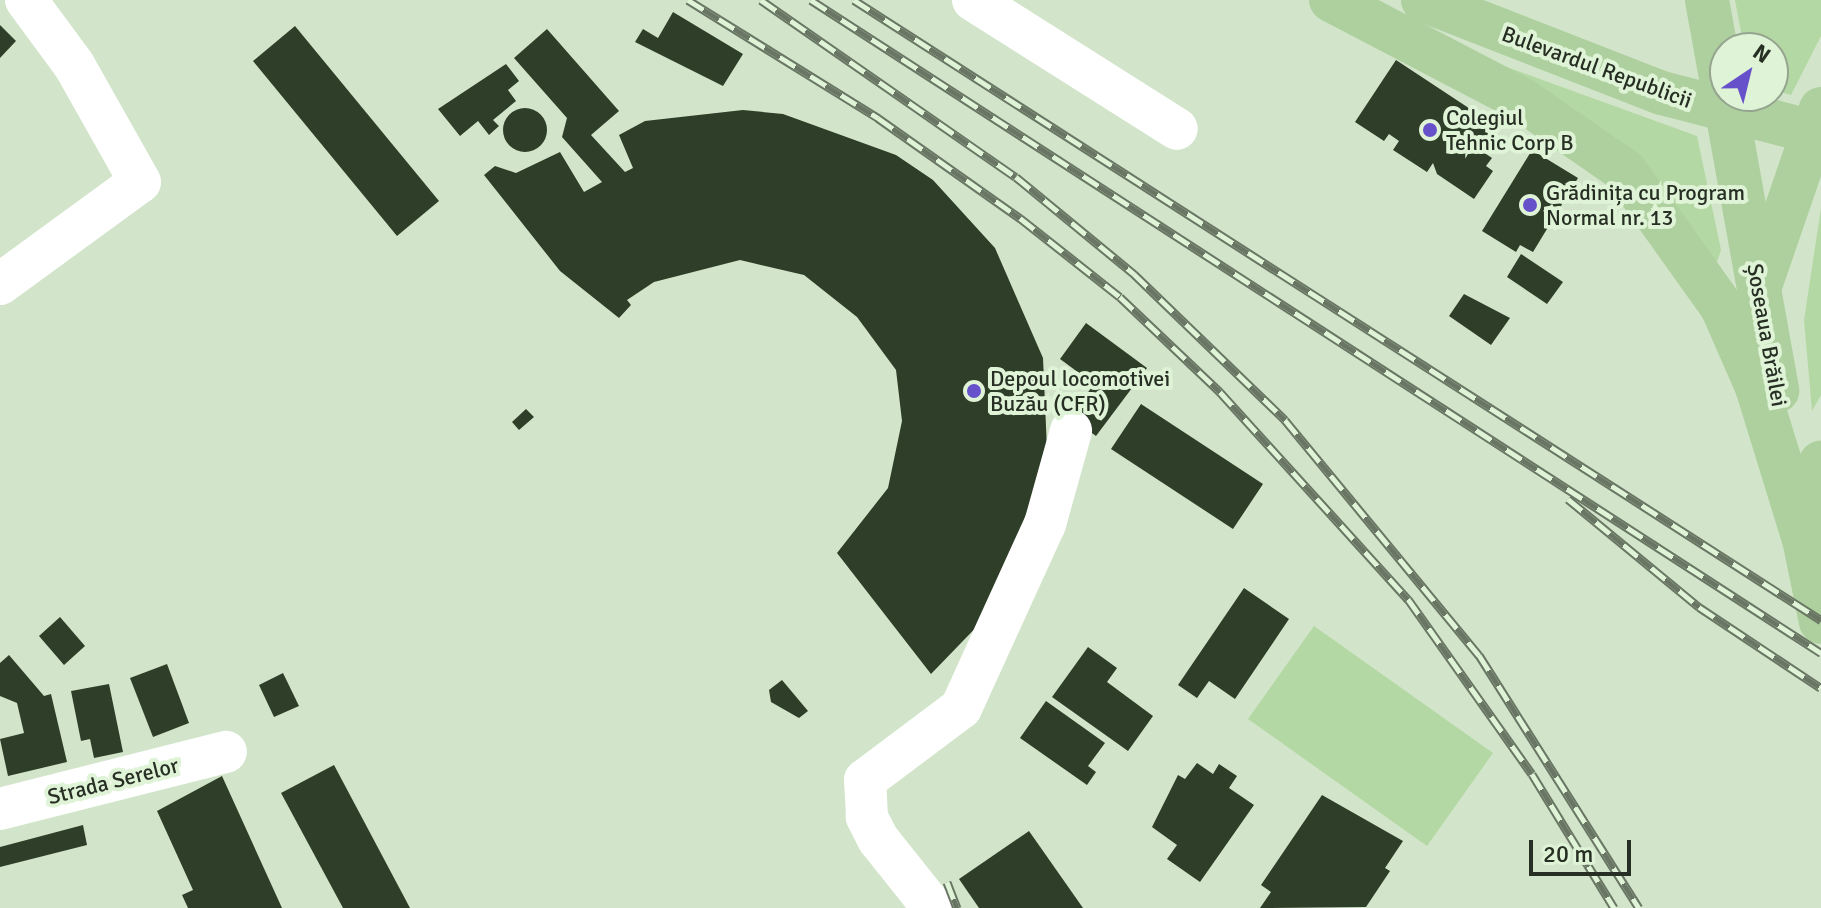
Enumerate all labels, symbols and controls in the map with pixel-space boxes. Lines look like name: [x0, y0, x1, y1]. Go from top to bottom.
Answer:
street label: Bulevardul Republicii: [1498, 20, 1696, 114]
north arrow: [1709, 32, 1789, 112]
text: N: [1748, 38, 1776, 69]
place label: Colegiul Tehnic Corp B: [1446, 104, 1574, 156]
marker: Colegiul Tehnic Corp B: [1421, 121, 1439, 139]
place label: Grădinița cu Program Normal nr. 13: [1546, 179, 1745, 230]
marker: Grădinița cu Program Normal nr. 13: [1521, 196, 1539, 214]
street label: Șoseaua Brăilei: [1741, 261, 1793, 409]
place label: Depoul locomotivei Buzău (CFR): [990, 365, 1170, 416]
marker: Depoul locomotivei Buzău (CFR): [965, 382, 983, 400]
street label: Strada Serelor: [45, 752, 181, 810]
scale bar: [1533, 824, 1635, 874]
text: 20 m: [1543, 839, 1593, 869]

